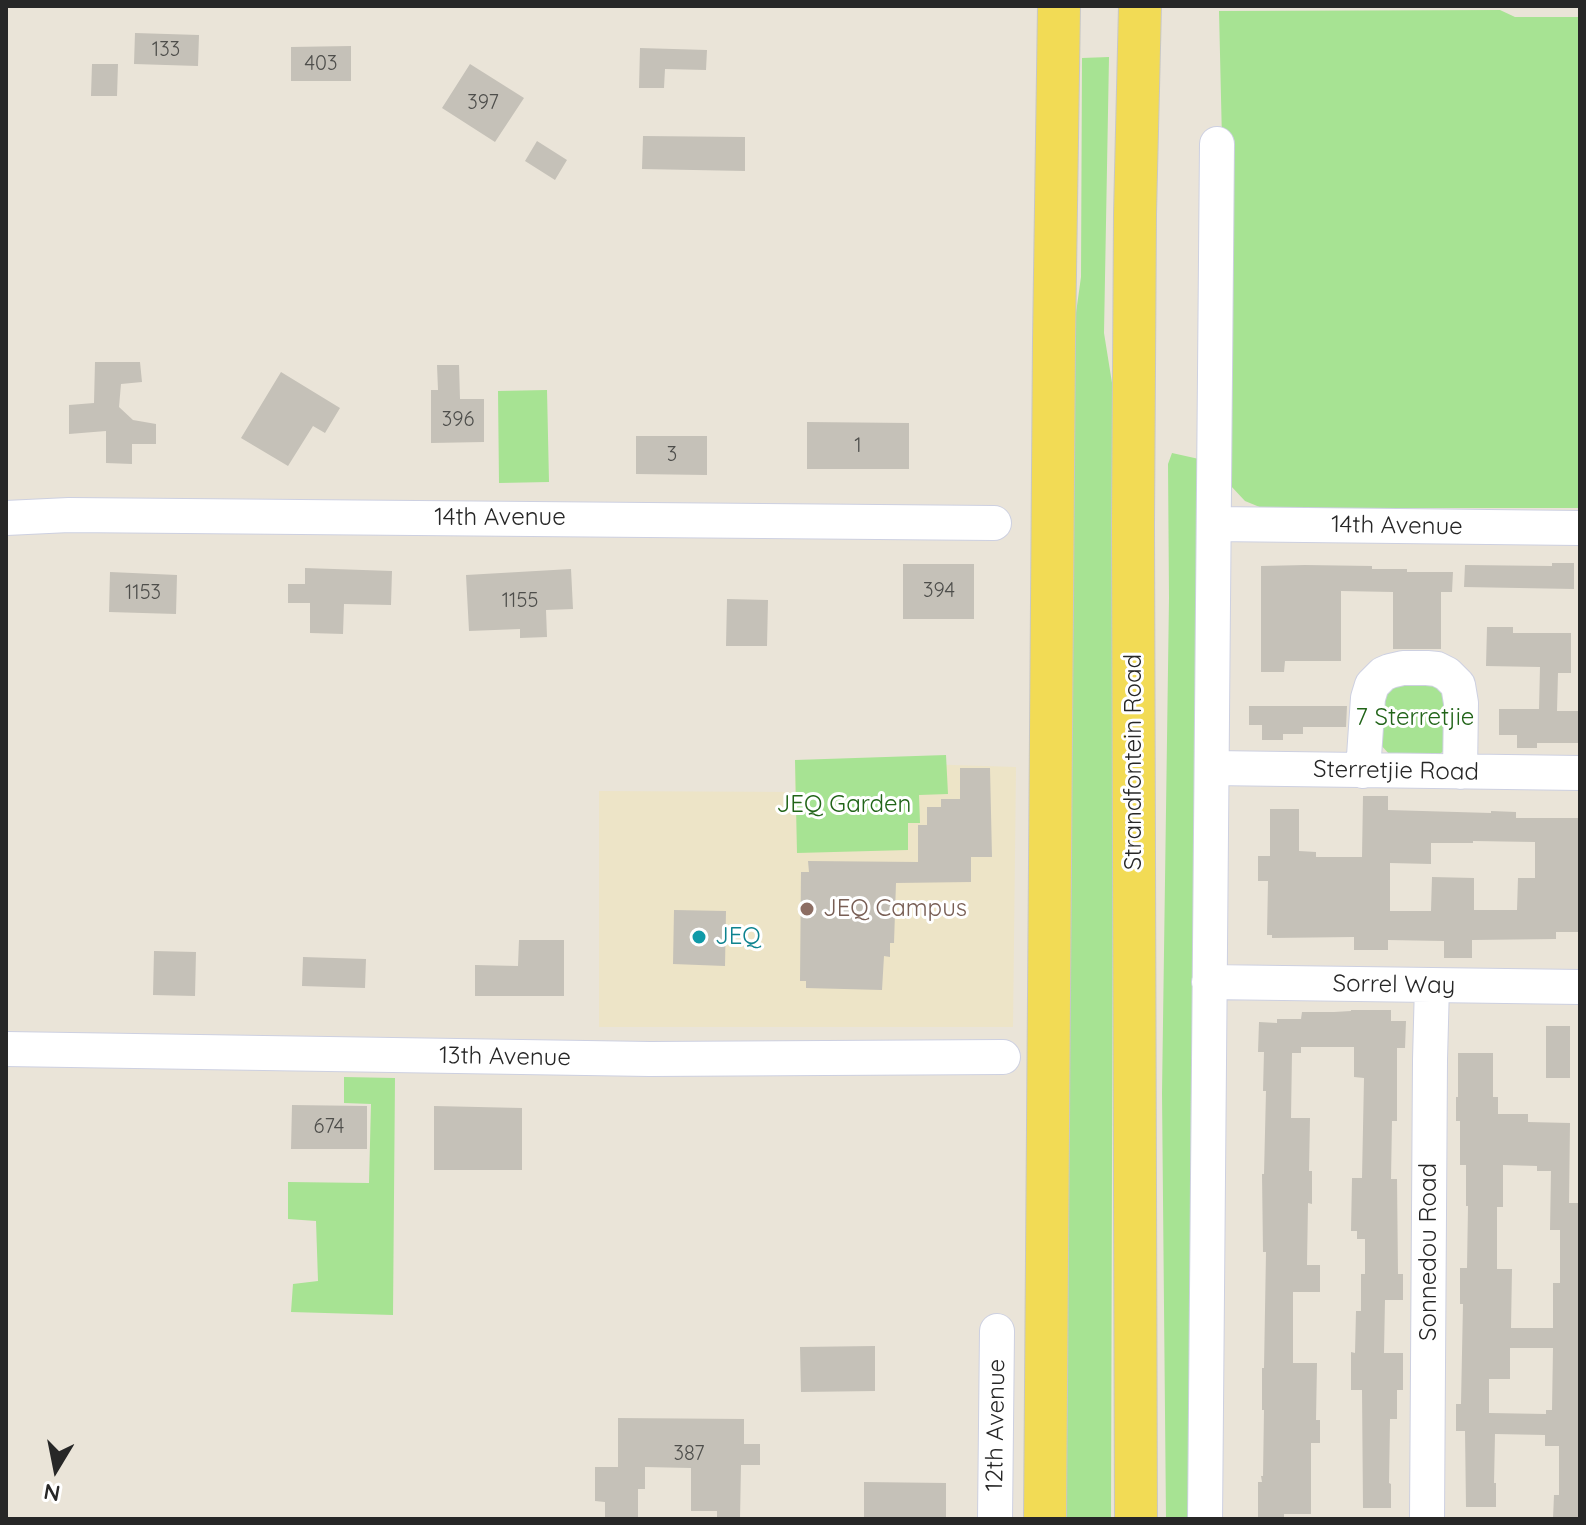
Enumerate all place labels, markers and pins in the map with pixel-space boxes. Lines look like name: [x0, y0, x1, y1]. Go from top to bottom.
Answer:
place label: JEQ Campus: [823, 895, 967, 923]
marker: JEQ Campus: [798, 900, 816, 918]
place label: JEQ: [715, 923, 761, 951]
marker: JEQ: [690, 928, 708, 946]

